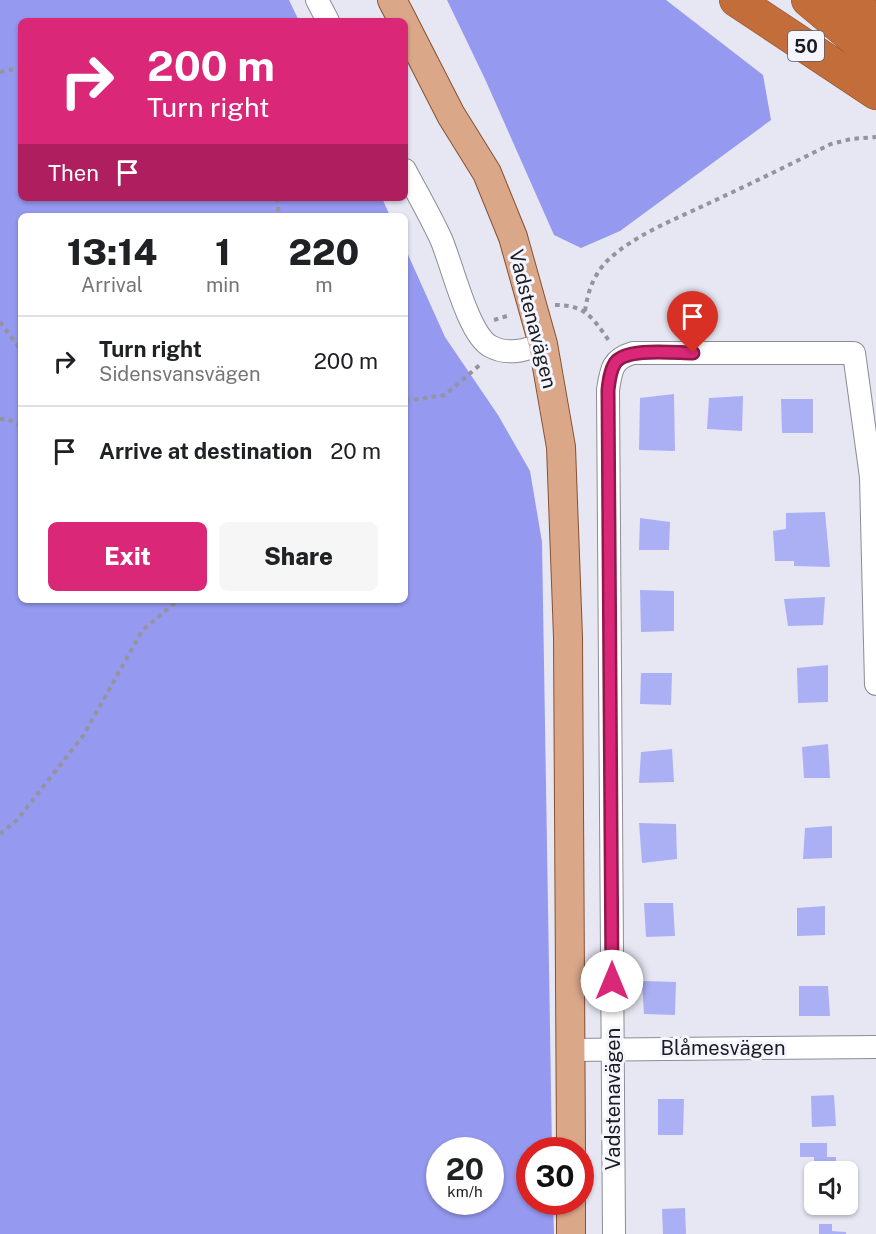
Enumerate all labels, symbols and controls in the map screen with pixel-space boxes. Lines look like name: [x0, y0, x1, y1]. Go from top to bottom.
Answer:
road number: 50: [788, 31, 824, 61]
text: 200 m: [147, 41, 275, 90]
icon: right: [48, 42, 126, 120]
text: Turn right: [147, 91, 270, 123]
icon: arrive: [111, 156, 144, 189]
text: Then: [48, 160, 99, 186]
text: 13:14: [67, 231, 157, 273]
text: 1: [215, 231, 231, 273]
text: 220: [289, 231, 359, 273]
street label: Vadstenavägen: [504, 247, 562, 391]
text: Arrival: [81, 273, 143, 297]
text: min: [206, 273, 240, 297]
text: m: [315, 273, 333, 297]
pin: [667, 291, 718, 353]
icon: arrive: [676, 300, 709, 333]
text: Turn right: [99, 336, 202, 362]
icon: right: [48, 345, 81, 378]
text: 200 m: [314, 348, 378, 374]
text: Sidensvansvägen: [99, 362, 260, 386]
icon: arrive: [48, 435, 81, 468]
text: Arrive at destination: [99, 438, 312, 464]
text: 20 m: [330, 438, 381, 464]
button: Exit: [48, 522, 207, 591]
button: Share: [219, 522, 378, 591]
position arrow: [580, 949, 644, 1013]
street label: Vadstenavägen: [601, 1028, 625, 1170]
street label: Blåmesvägen: [661, 1036, 785, 1060]
speed limit sign: 30: [516, 1137, 594, 1215]
text: 20: [446, 1151, 484, 1187]
map controls: [804, 1161, 858, 1215]
button: sound: [804, 1161, 858, 1215]
text: km/h: [447, 1183, 483, 1200]

